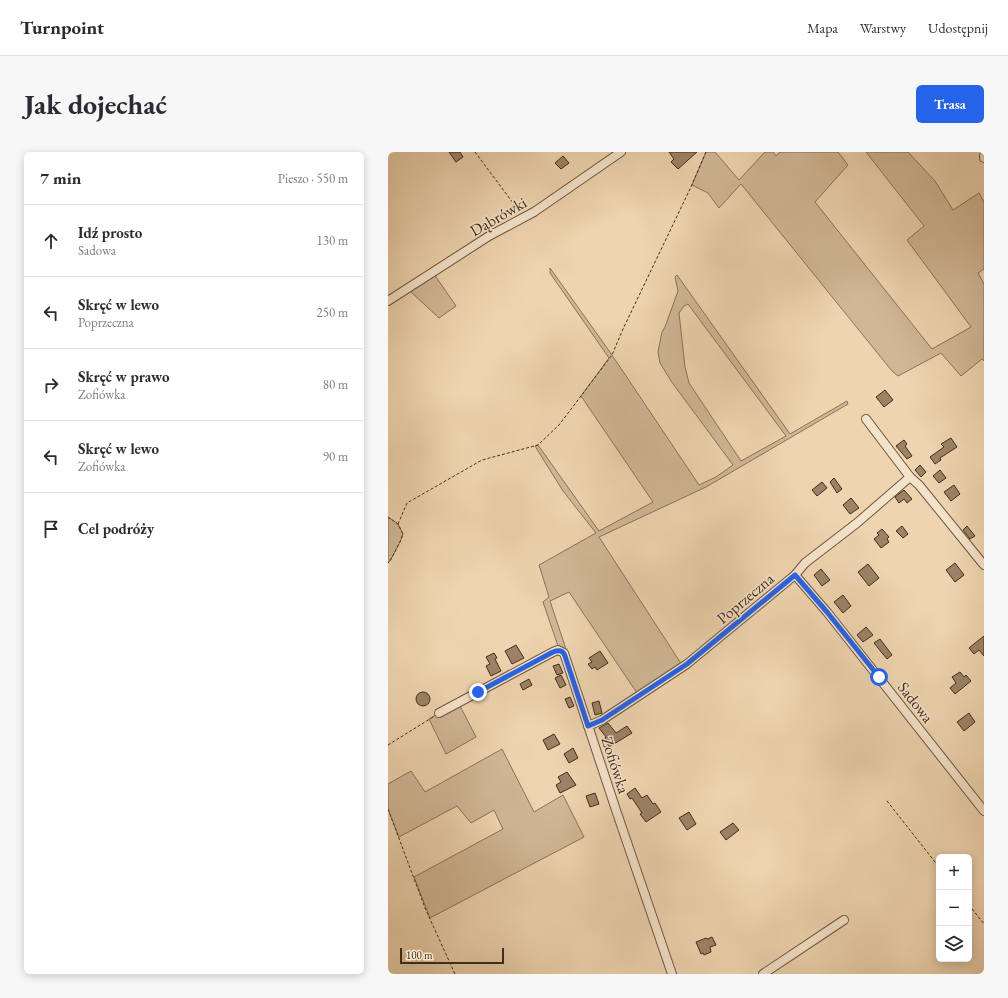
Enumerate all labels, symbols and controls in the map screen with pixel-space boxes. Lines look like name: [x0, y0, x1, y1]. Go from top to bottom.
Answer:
text: Turnpoint: [20, 15, 104, 40]
text: Mapa: [807, 19, 838, 37]
text: Warstwy: [860, 19, 906, 37]
text: Udostępnij: [928, 19, 988, 37]
button: Trasa: [916, 85, 984, 123]
text: Jak dojechać: [24, 86, 167, 122]
text: 7 min: [40, 167, 81, 189]
text: Pieszo · 550 m: [278, 170, 348, 187]
street label: Dąbrówki: [466, 192, 530, 241]
text: Idź prosto: [78, 223, 142, 242]
icon: ahead: [40, 230, 62, 252]
text: 130 m: [317, 232, 348, 249]
text: Sadowa: [78, 242, 116, 259]
text: Skręć w lewo: [78, 295, 159, 314]
icon: left: [40, 302, 62, 324]
text: 250 m: [317, 304, 348, 321]
text: Poprzeczna: [78, 314, 134, 331]
text: Skręć w prawo: [78, 367, 170, 386]
icon: right: [40, 374, 62, 396]
text: 80 m: [323, 376, 348, 393]
text: Zofiówka: [78, 386, 125, 403]
text: Skręć w lewo: [78, 439, 159, 458]
icon: left: [40, 446, 62, 468]
text: 90 m: [323, 448, 348, 465]
text: Zofiówka: [78, 458, 125, 475]
icon: arrive: [40, 518, 62, 540]
text: Cel podróży: [78, 519, 154, 538]
street label: Poprzeczna: [712, 568, 779, 629]
route start: [870, 668, 888, 686]
street label: Sadowa: [893, 677, 939, 728]
route end: [469, 683, 487, 701]
street label: Zofiówka: [597, 734, 635, 797]
map controls: [936, 854, 972, 962]
button: +: [936, 854, 972, 890]
button: −: [936, 890, 972, 926]
button: layers: [936, 926, 972, 962]
scale bar: [400, 946, 504, 965]
text: 100 m: [406, 948, 433, 962]

